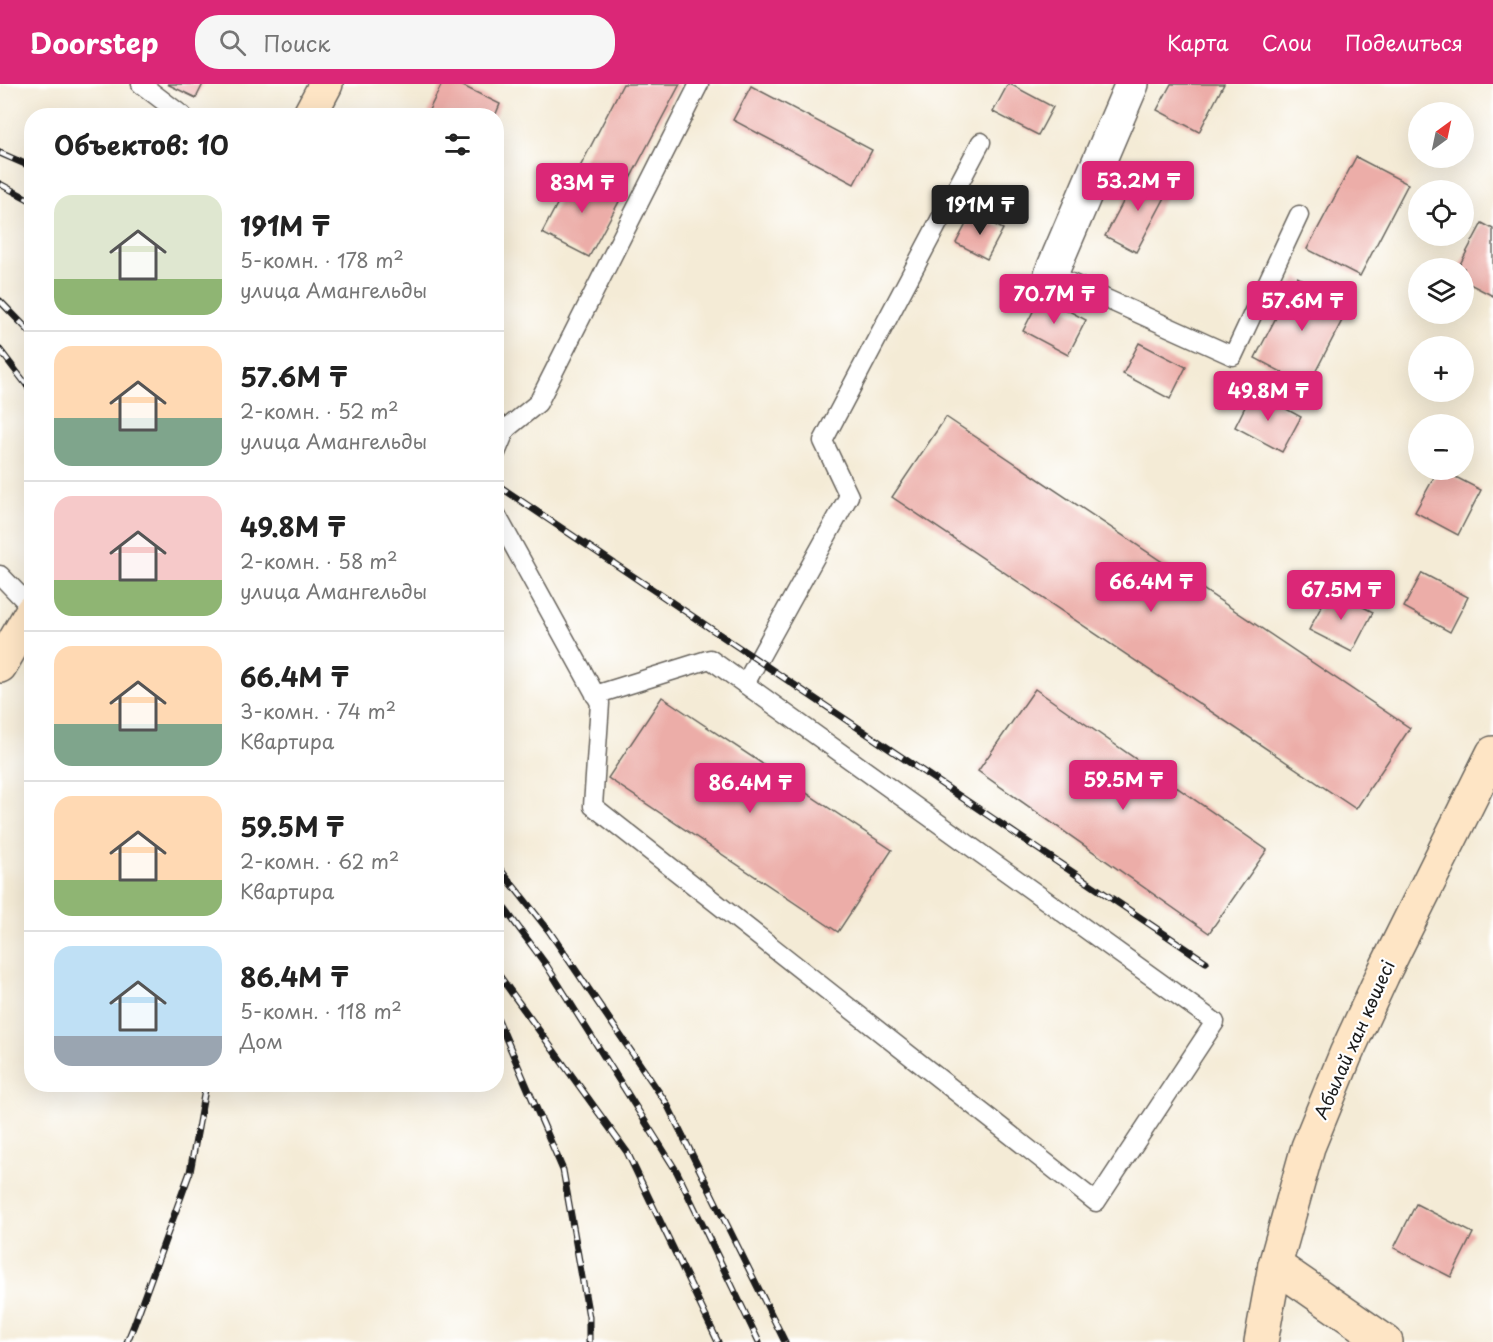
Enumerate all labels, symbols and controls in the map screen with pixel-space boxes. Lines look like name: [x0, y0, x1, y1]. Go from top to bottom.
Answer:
search box: [195, 15, 615, 69]
text: Doorstep: [30, 21, 159, 64]
icon: search: [216, 26, 249, 59]
text: Поиск: [264, 26, 330, 59]
text: Карта: [1167, 26, 1229, 58]
text: Слои: [1262, 26, 1312, 58]
text: Поделиться: [1345, 26, 1463, 58]
north arrow: [1408, 102, 1474, 168]
map controls: [1408, 102, 1474, 480]
text: Объектов: 10: [54, 125, 229, 164]
icon: filters: [441, 128, 474, 161]
pin: 53.2M ₸: [1083, 161, 1193, 212]
pin: 83M ₸: [540, 163, 624, 214]
text: 53.2M ₸: [1096, 165, 1180, 195]
text: 83M ₸: [550, 167, 614, 197]
button: locate: [1408, 180, 1474, 246]
pin: 191M ₸: [931, 185, 1029, 236]
text: 191M ₸: [946, 189, 1014, 219]
text: 191M ₸: [240, 206, 329, 245]
icon: home: [102, 219, 174, 291]
text: 5-комн. · 178 m²: [240, 245, 404, 275]
button: layers: [1408, 258, 1474, 324]
pin: 70.7M ₸: [999, 274, 1109, 325]
text: улица Амангельды: [240, 275, 427, 305]
text: 70.7M ₸: [1014, 278, 1095, 308]
pin: 57.6M ₸: [1247, 281, 1357, 332]
text: 57.6M ₸: [1261, 285, 1343, 315]
button: +: [1408, 336, 1474, 402]
text: 57.6M ₸: [240, 357, 347, 396]
icon: home: [102, 370, 174, 442]
pin: 49.8M ₸: [1213, 371, 1323, 422]
text: 49.8M ₸: [1228, 375, 1308, 405]
text: 2-комн. · 52 m²: [240, 396, 399, 426]
button: −: [1408, 414, 1474, 480]
text: улица Амангельды: [240, 426, 427, 456]
text: 49.8M ₸: [240, 507, 345, 546]
icon: home: [102, 520, 174, 592]
text: 2-комн. · 58 m²: [240, 546, 398, 576]
pin: 66.4M ₸: [1096, 562, 1206, 613]
text: 66.4M ₸: [1109, 566, 1193, 596]
pin: 67.5M ₸: [1286, 570, 1396, 621]
text: 67.5M ₸: [1301, 574, 1381, 604]
text: улица Амангельды: [240, 576, 427, 606]
text: 66.4M ₸: [240, 657, 348, 696]
icon: home: [102, 670, 174, 742]
text: 3-комн. · 74 m²: [240, 696, 396, 726]
text: Квартира: [240, 726, 334, 756]
pin: 59.5M ₸: [1068, 760, 1178, 811]
pin: 86.4M ₸: [695, 763, 805, 814]
text: 59.5M ₸: [1083, 764, 1163, 794]
text: 86.4M ₸: [708, 767, 792, 797]
text: 59.5M ₸: [240, 807, 344, 846]
icon: home: [102, 820, 174, 892]
text: 2-комн. · 62 m²: [240, 846, 399, 876]
text: Квартира: [240, 876, 334, 906]
street label: Абылай хан көшесі: [1306, 955, 1401, 1123]
text: 86.4M ₸: [240, 957, 348, 996]
icon: home: [102, 970, 174, 1042]
text: 5-комн. · 118 m²: [240, 996, 402, 1026]
text: Дом: [240, 1026, 283, 1056]

